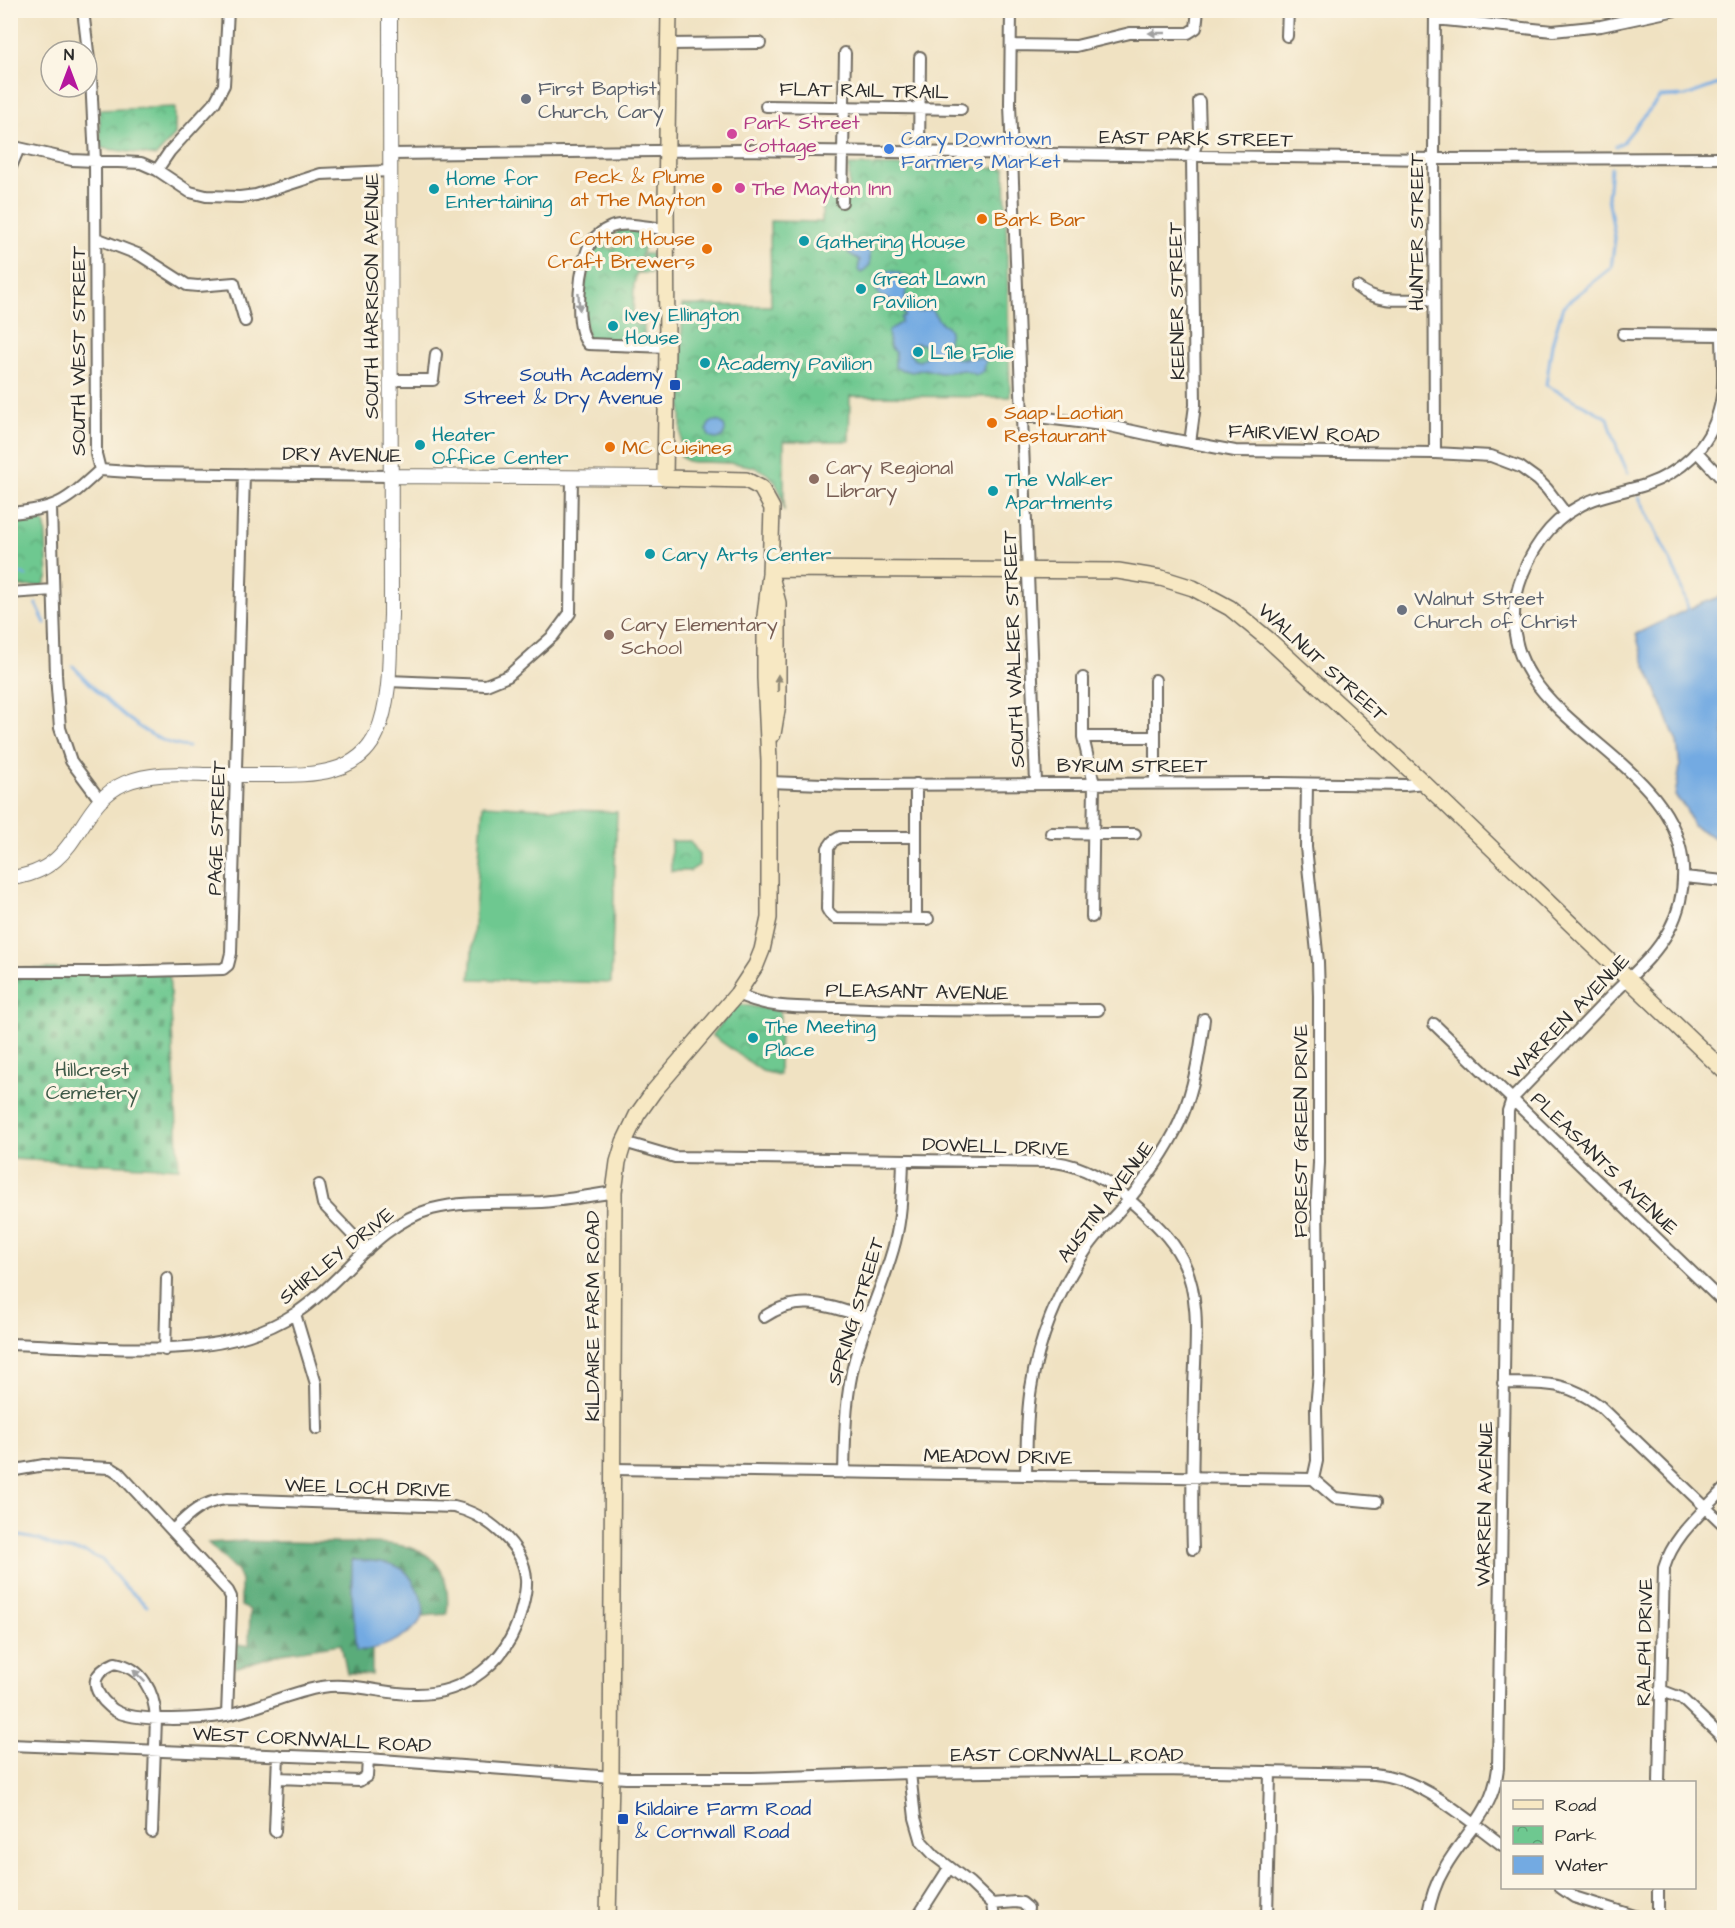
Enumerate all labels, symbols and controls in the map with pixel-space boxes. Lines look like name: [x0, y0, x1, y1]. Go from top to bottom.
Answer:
one-way arrow: [1148, 28, 1167, 38]
north arrow: [39, 39, 99, 99]
text: N: [64, 44, 74, 66]
place label: First Baptist Church, Cary: [538, 75, 664, 127]
street label: FLAT RAIL TRAIL: [779, 76, 949, 106]
marker: First Baptist Church, Cary: [519, 92, 533, 106]
place label: Park Street Cottage: [744, 109, 860, 161]
street label: EAST PARK STREET: [1099, 123, 1294, 155]
place label: Cary Downtown Farmers Market: [901, 125, 1060, 176]
marker: Park Street Cottage: [725, 127, 739, 141]
marker: Cary Downtown Farmers Market: [882, 142, 896, 156]
street label: HUNTER STREET: [1403, 152, 1431, 311]
place label: Peck & Plume at The Mayton: [571, 163, 705, 215]
place label: Home for Entertaining: [446, 165, 552, 217]
street label: SOUTH HARRISON AVENUE: [358, 173, 386, 419]
place label: The Mayton Inn: [752, 175, 891, 204]
marker: Peck & Plume at The Mayton: [710, 181, 724, 195]
marker: The Mayton Inn: [733, 181, 747, 195]
marker: Home for Entertaining: [427, 182, 441, 196]
place label: Bark Bar: [994, 206, 1085, 234]
marker: Bark Bar: [975, 212, 989, 226]
street label: KEENER STREET: [1162, 221, 1192, 380]
place label: Cotton House Craft Brewers: [548, 225, 695, 276]
place label: Gathering House: [816, 228, 966, 257]
marker: Gathering House: [797, 234, 811, 248]
marker: Cotton House Craft Brewers: [700, 242, 714, 256]
street label: SOUTH WEST STREET: [65, 246, 93, 456]
place label: Great Lawn Pavilion: [873, 265, 985, 316]
marker: Great Lawn Pavilion: [854, 282, 868, 296]
one-way arrow: [574, 293, 584, 312]
place label: Ivey Ellington House: [625, 301, 739, 352]
marker: Ivey Ellington House: [606, 319, 620, 333]
place label: L'île Folie: [930, 339, 1014, 367]
marker: L'île Folie: [911, 345, 925, 359]
place label: Academy Pavilion: [717, 350, 872, 379]
marker: Academy Pavilion: [698, 356, 712, 370]
place label: South Academy Street & Dry Avenue: [464, 361, 663, 413]
marker: South Academy Street & Dry Avenue: [668, 378, 682, 392]
place label: Saap Laotian Restaurant: [1004, 399, 1123, 450]
marker: Saap Laotian Restaurant: [985, 416, 999, 430]
street label: FAIRVIEW ROAD: [1228, 417, 1380, 451]
place label: Heater Office Center: [432, 421, 569, 472]
place label: MC Cuisines: [622, 434, 732, 462]
marker: Heater Office Center: [413, 438, 427, 452]
street label: DRY AVENUE: [282, 440, 402, 470]
marker: MC Cuisines: [603, 440, 617, 454]
place label: Cary Regional Library: [826, 454, 953, 506]
place label: The Walker Apartments: [1005, 466, 1113, 517]
marker: Cary Regional Library: [807, 472, 821, 486]
marker: The Walker Apartments: [986, 484, 1000, 498]
street label: SOUTH WALKER STREET: [996, 529, 1032, 768]
place label: Cary Arts Center: [662, 541, 831, 570]
marker: Cary Arts Center: [643, 547, 657, 561]
place label: Walnut Street Church of Christ: [1414, 585, 1577, 636]
street label: WALNUT STREET: [1251, 597, 1394, 729]
marker: Walnut Street Church of Christ: [1395, 603, 1409, 617]
place label: Cary Elementary School: [621, 611, 778, 662]
marker: Cary Elementary School: [602, 628, 616, 642]
one-way arrow: [773, 673, 783, 692]
street label: BYRUM STREET: [1057, 752, 1208, 780]
street label: PAGE STREET: [201, 760, 233, 896]
street label: WARREN AVENUE: [1501, 947, 1636, 1086]
street label: PLEASANT AVENUE: [825, 976, 1009, 1008]
place label: The Meeting Place: [765, 1013, 876, 1064]
street label: FOREST GREEN DRIVE: [1287, 1024, 1315, 1238]
marker: The Meeting Place: [746, 1031, 760, 1045]
park label: Hillcrest Cemetery: [46, 1056, 138, 1108]
street label: PLEASANTS AVENUE: [1524, 1086, 1684, 1242]
street label: DOWELL DRIVE: [922, 1130, 1070, 1164]
street label: AUSTIN AVENUE: [1051, 1135, 1161, 1268]
street label: SHIRLEY DRIVE: [273, 1200, 400, 1311]
street label: KILDAIRE FARM ROAD: [579, 1211, 607, 1421]
street label: SPRING STREET: [820, 1234, 892, 1389]
street label: WARREN AVENUE: [1470, 1421, 1500, 1587]
street label: MEADOW DRIVE: [923, 1442, 1073, 1472]
street label: WEE LOCH DRIVE: [284, 1471, 452, 1505]
street label: RALPH DRIVE: [1630, 1577, 1660, 1706]
one-way arrow: [133, 1669, 147, 1683]
street label: WEST CORNWALL ROAD: [192, 1720, 432, 1760]
street label: EAST CORNWALL ROAD: [950, 1741, 1184, 1769]
legend: [1501, 1781, 1696, 1889]
text: Road: [1555, 1793, 1596, 1818]
place label: Kildaire Farm Road & Cornwall Road: [635, 1795, 811, 1846]
marker: Kildaire Farm Road & Cornwall Road: [616, 1812, 630, 1826]
text: Park: [1555, 1823, 1597, 1848]
text: Water: [1555, 1853, 1608, 1878]

